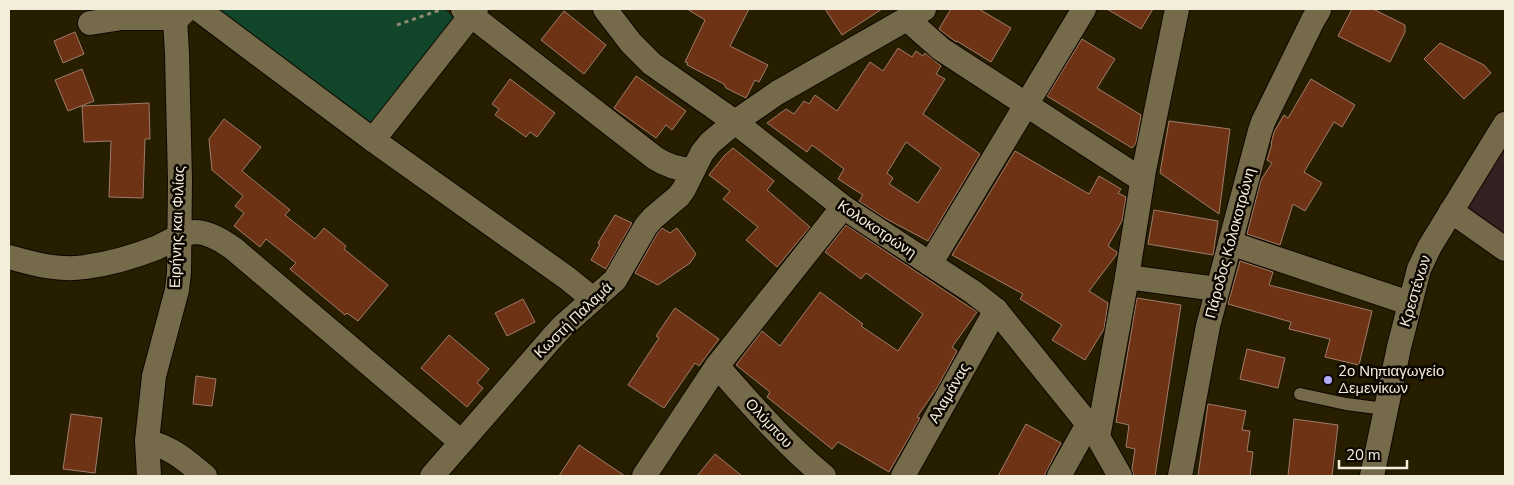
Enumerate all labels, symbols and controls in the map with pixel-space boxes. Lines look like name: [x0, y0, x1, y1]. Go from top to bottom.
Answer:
street label: Πάροδος Κολοκοτρώνη: [1200, 165, 1260, 321]
street label: Ειρήνης και Φιλίας: [165, 166, 189, 288]
street label: Κολοκοτρώνη: [834, 195, 920, 263]
street label: Κρεστένων: [1395, 253, 1435, 329]
street label: Κωστή Παλαμά: [530, 277, 617, 362]
street label: Αλαμάνας: [924, 359, 974, 427]
place label: 2ο Νηπιαγωγείο Δεμενίκων: [1338, 361, 1444, 398]
marker: 2ο Νηπιαγωγείο Δεμενίκων: [1322, 374, 1334, 386]
street label: Ολύμπου: [741, 394, 797, 452]
scale bar: [1339, 438, 1406, 470]
text: 20 m: [1346, 445, 1381, 465]

